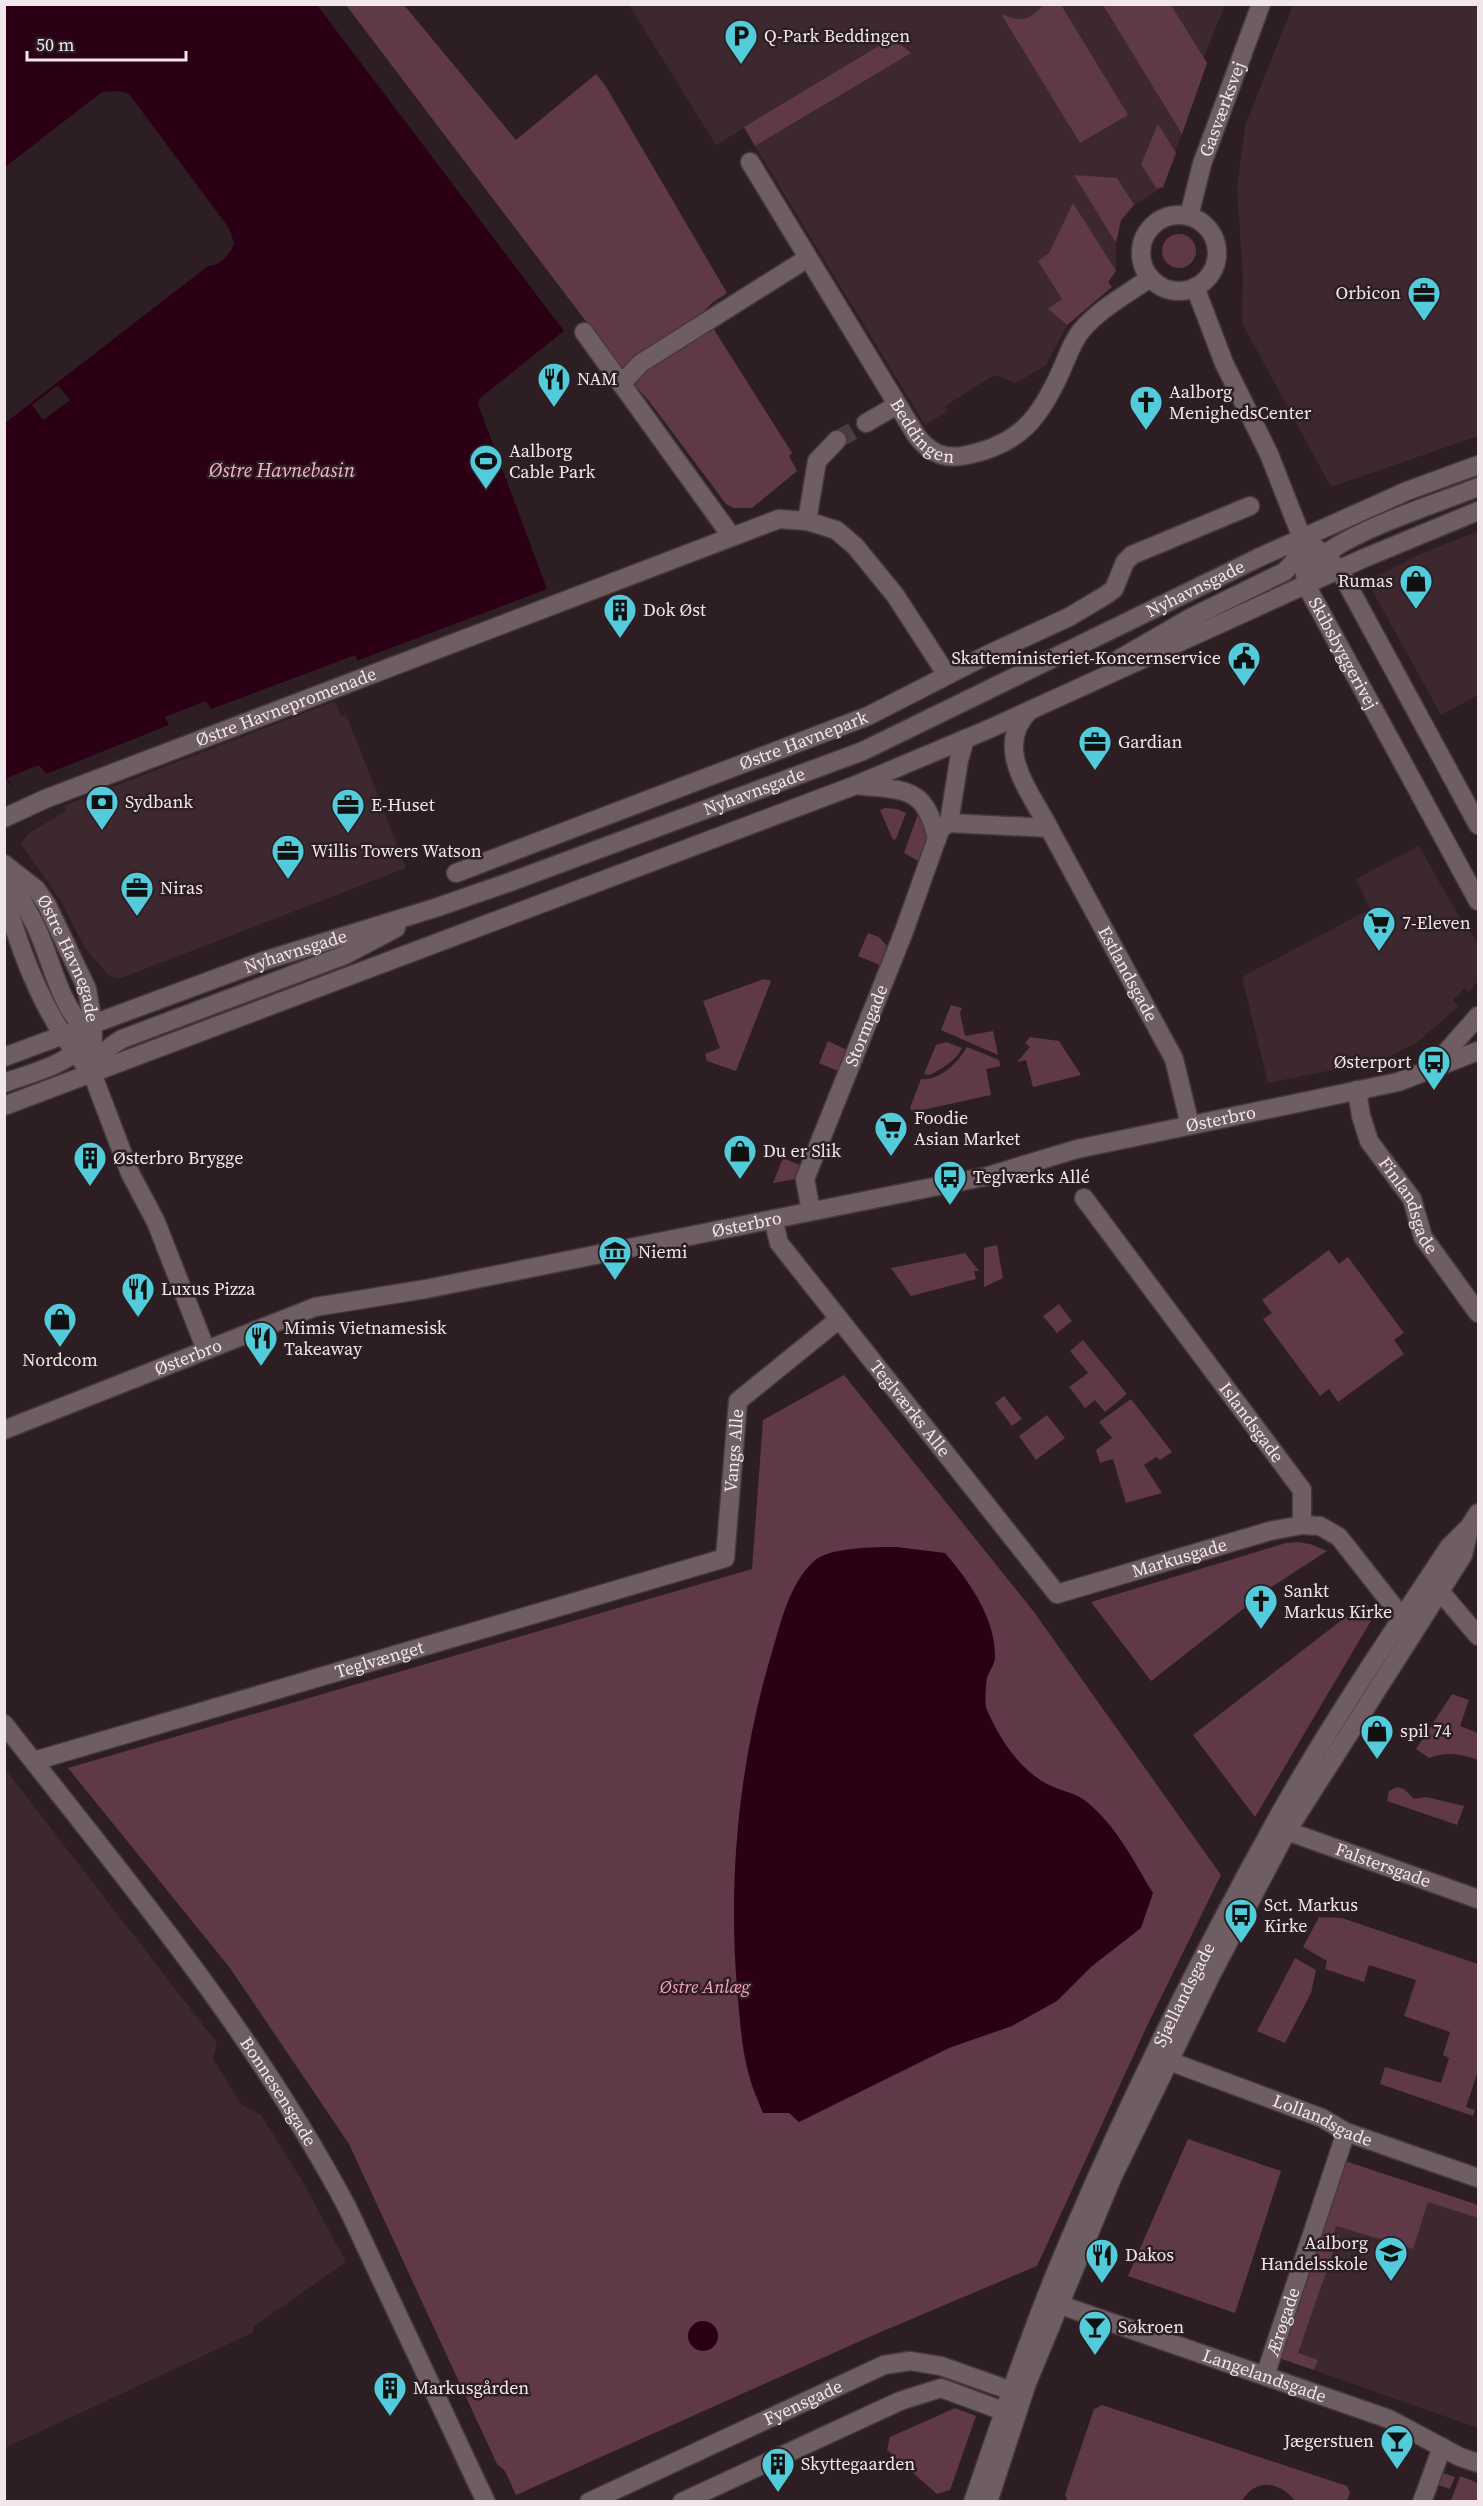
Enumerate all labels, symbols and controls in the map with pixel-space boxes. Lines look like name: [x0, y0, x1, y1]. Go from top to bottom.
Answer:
parking icon: Q-Park Beddingen: [723, 18, 759, 65]
place label: Q-Park Beddingen: [764, 23, 910, 48]
scale bar: [27, 24, 186, 62]
text: 50 m: [36, 32, 74, 57]
street label: Gasværksvej: [1193, 58, 1251, 160]
office icon: Orbicon: [1406, 275, 1442, 322]
place label: Orbicon: [1336, 280, 1401, 305]
restaurant icon: NAM: [536, 361, 572, 408]
place label: NAM: [577, 366, 618, 391]
place label: Aalborg MenighedsCenter: [1169, 379, 1312, 425]
church icon: Aalborg MenighedsCenter: [1128, 384, 1164, 431]
street label: Beddingen: [885, 393, 956, 469]
place label: Aalborg Cable Park: [509, 438, 596, 484]
sports icon: Aalborg Cable Park: [468, 443, 504, 490]
water label: Østre Havnebasin: [208, 456, 356, 484]
street label: Nyhavnsgade: [1142, 553, 1249, 623]
shop icon: Rumas: [1398, 563, 1434, 610]
place label: Rumas: [1338, 568, 1393, 593]
building icon: Dok Øst: [602, 592, 638, 639]
street label: Skibsbyggerivej: [1303, 592, 1384, 714]
place label: Dok Øst: [643, 597, 706, 622]
public building icon: Skatteministeriet-Koncernservice: [1226, 640, 1262, 687]
place label: Skatteministeriet-Koncernservice: [951, 645, 1221, 670]
street label: Østre Havnepromenade: [192, 661, 380, 752]
street label: Østre Havnepark: [736, 704, 871, 776]
office icon: Gardian: [1077, 724, 1113, 771]
place label: Gardian: [1118, 729, 1182, 754]
street label: Nyhavnsgade: [700, 761, 808, 821]
bank icon: Sydbank: [84, 784, 120, 831]
office icon: E-Huset: [330, 787, 366, 834]
place label: Sydbank: [125, 789, 193, 814]
place label: E-Huset: [371, 792, 435, 817]
office icon: Willis Towers Watson: [270, 833, 306, 880]
place label: Willis Towers Watson: [311, 838, 482, 863]
office icon: Niras: [119, 870, 155, 917]
place label: Niras: [160, 875, 203, 900]
street label: Østre Havnegade: [31, 889, 105, 1024]
supermarket icon: 7-Eleven: [1361, 905, 1397, 952]
place label: 7-Eleven: [1402, 910, 1471, 935]
street label: Estlandsgade: [1092, 921, 1164, 1026]
street label: Nyhavnsgade: [240, 923, 350, 979]
street label: Stormgade: [838, 981, 894, 1070]
bus stop icon: Østerport: [1416, 1044, 1452, 1091]
place label: Østerport: [1334, 1049, 1411, 1074]
street label: Østerbro: [1183, 1099, 1258, 1138]
place label: Foodie Asian Market: [914, 1105, 1020, 1151]
supermarket icon: Foodie Asian Market: [873, 1110, 909, 1157]
shop icon: Du er Slik: [722, 1133, 758, 1180]
place label: Du er Slik: [763, 1138, 841, 1163]
building icon: Østerbro Brygge: [72, 1140, 108, 1187]
place label: Østerbro Brygge: [113, 1145, 243, 1170]
street label: Finlandsgade: [1373, 1152, 1444, 1259]
bus stop icon: Teglværks Allé: [932, 1159, 968, 1206]
place label: Teglværks Allé: [973, 1164, 1090, 1189]
street label: Østerbro: [709, 1205, 784, 1243]
museum icon: Niemi: [597, 1234, 633, 1281]
place label: Niemi: [638, 1239, 687, 1264]
restaurant icon: Luxus Pizza: [120, 1271, 156, 1318]
place label: Luxus Pizza: [161, 1276, 256, 1301]
shop icon: Nordcom: [42, 1301, 78, 1348]
place label: Mimis Vietnamesisk Takeaway: [284, 1315, 447, 1361]
restaurant icon: Mimis Vietnamesisk Takeaway: [243, 1320, 279, 1367]
street label: Østerbro: [150, 1332, 226, 1381]
place label: Nordcom: [22, 1347, 98, 1372]
street label: Teglværks Alle: [864, 1355, 957, 1462]
street label: Islandsgade: [1214, 1377, 1290, 1468]
street label: Vangs Alle: [717, 1408, 749, 1493]
street label: Markusgade: [1129, 1531, 1230, 1583]
place label: Sankt Markus Kirke: [1284, 1578, 1392, 1624]
church icon: Sankt Markus Kirke: [1243, 1583, 1279, 1630]
street label: Teglvænget: [332, 1634, 427, 1684]
shop icon: spil 74: [1359, 1713, 1395, 1760]
place label: spil 74: [1400, 1718, 1451, 1743]
street label: Falstersgade: [1332, 1836, 1435, 1893]
place label: Sct. Markus Kirke: [1264, 1892, 1358, 1938]
bus stop icon: Sct. Markus Kirke: [1223, 1897, 1259, 1944]
street label: Sjællandsgade: [1147, 1938, 1220, 2051]
park label: Østre Anlæg: [659, 1974, 751, 1999]
street label: Bonnesensgade: [234, 2032, 323, 2151]
street label: Lollandsgade: [1269, 2088, 1376, 2152]
place label: Aalborg Handelsskole: [1260, 2230, 1368, 2276]
school or university icon: Aalborg Handelsskole: [1373, 2235, 1409, 2282]
restaurant icon: Dakos: [1084, 2237, 1120, 2284]
place label: Dakos: [1125, 2242, 1174, 2267]
street label: Ærøgade: [1259, 2284, 1306, 2360]
bar icon: Søkroen: [1077, 2309, 1113, 2356]
place label: Søkroen: [1118, 2314, 1184, 2339]
street label: Langelandsgade: [1199, 2342, 1330, 2408]
building icon: Markusgården: [372, 2370, 408, 2417]
street label: Fyensgade: [759, 2373, 846, 2431]
place label: Markusgården: [413, 2375, 529, 2400]
bar icon: Jægerstuen: [1379, 2423, 1415, 2470]
place label: Jægerstuen: [1283, 2428, 1374, 2453]
building icon: Skyttegaarden: [760, 2446, 796, 2493]
place label: Skyttegaarden: [801, 2451, 915, 2476]

